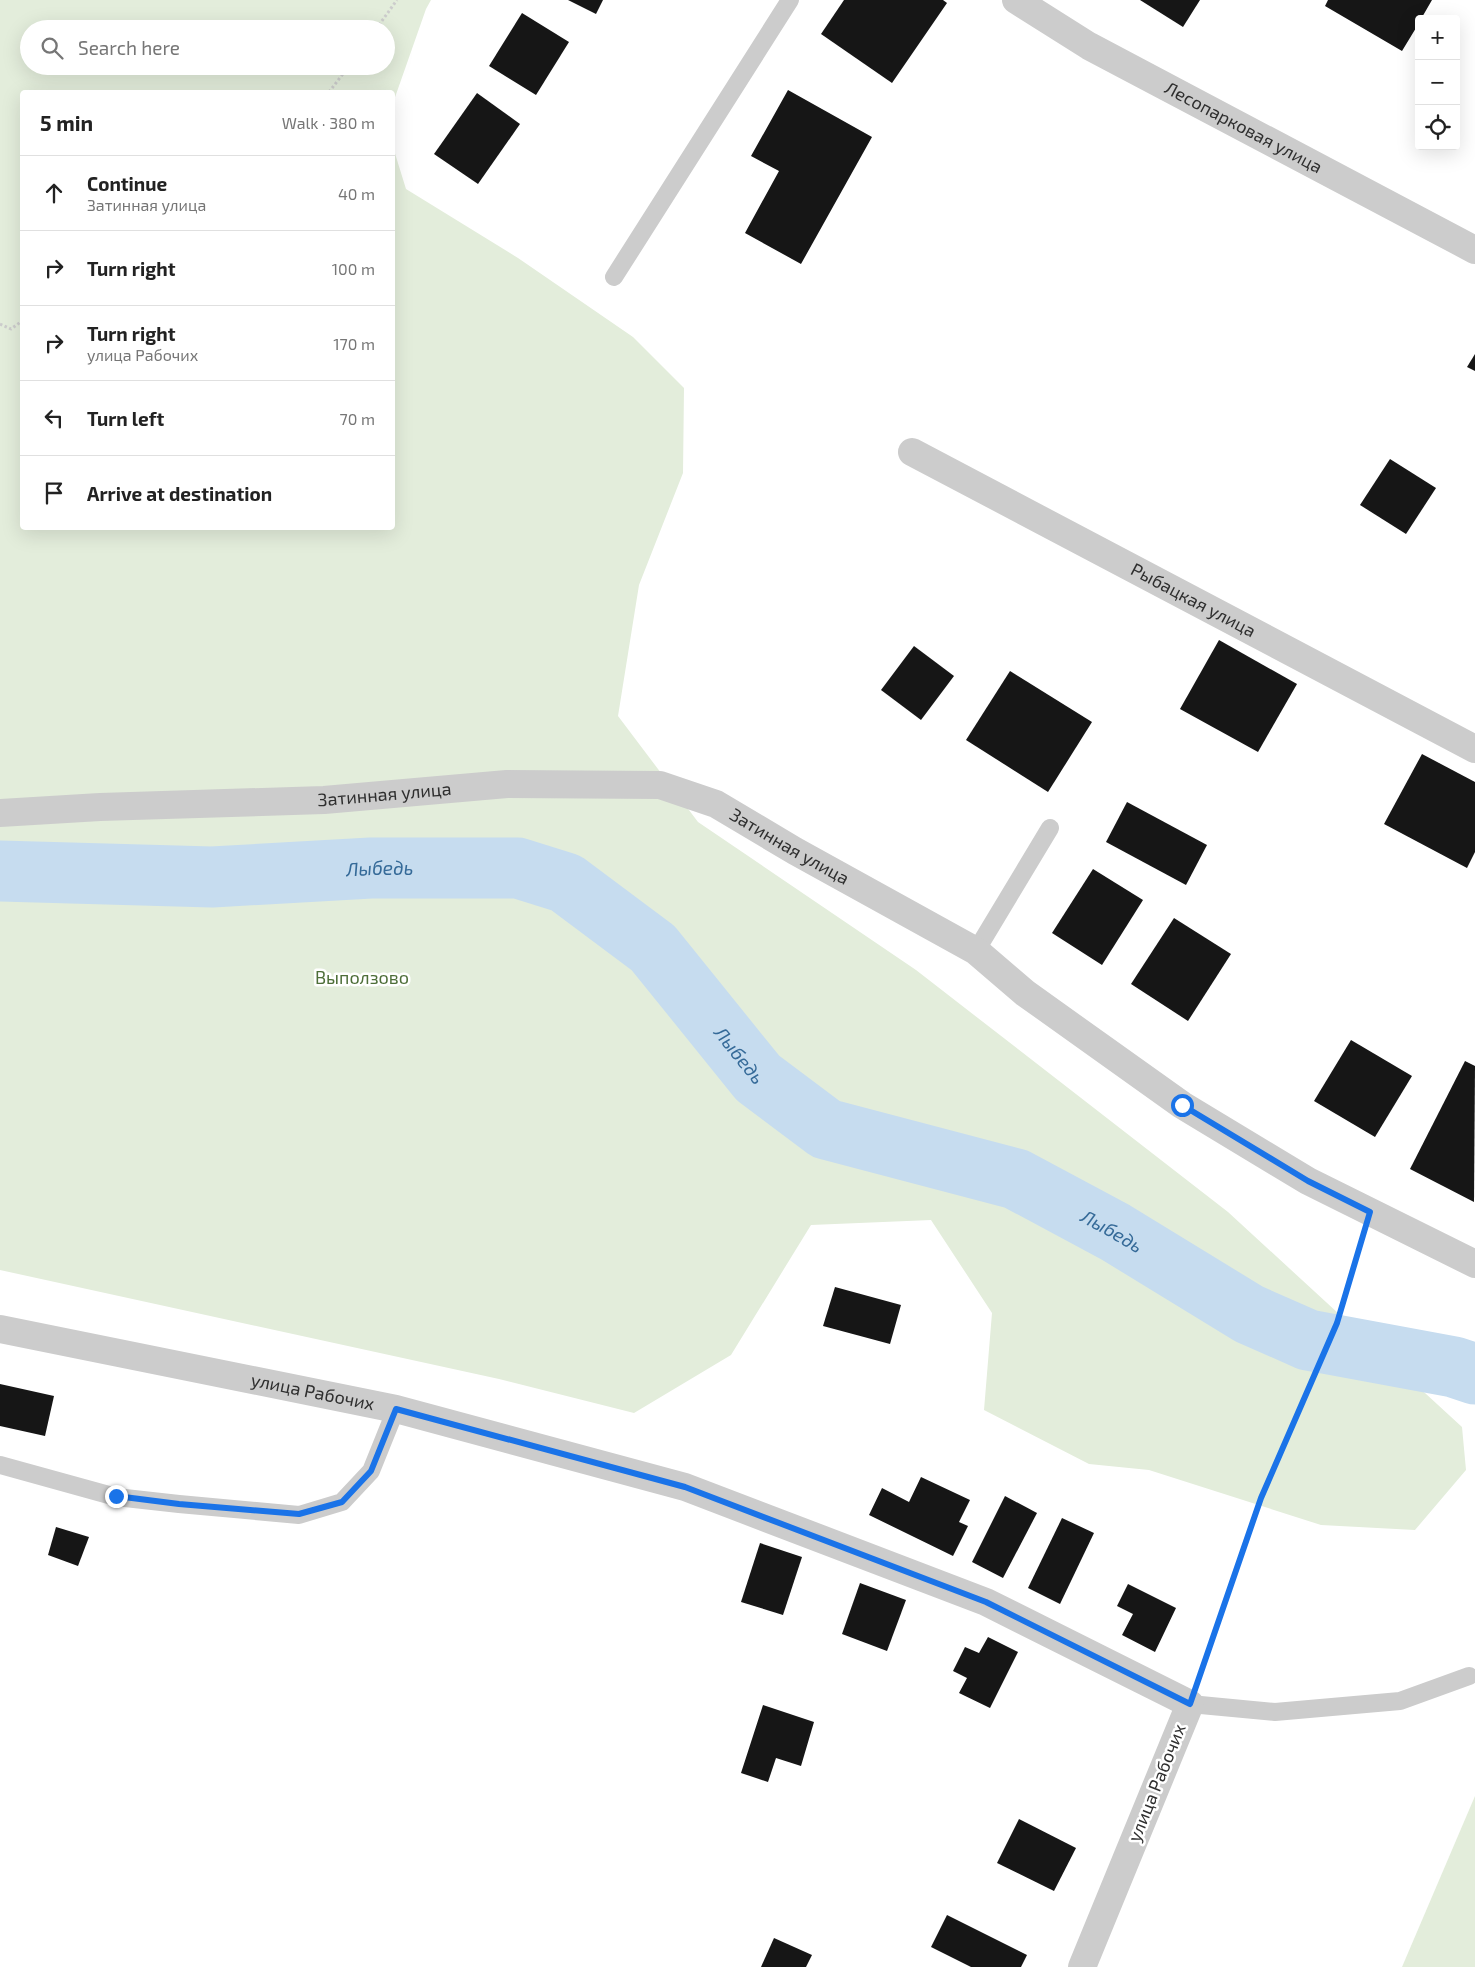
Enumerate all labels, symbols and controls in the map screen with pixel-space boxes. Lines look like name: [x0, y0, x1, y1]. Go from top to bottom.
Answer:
map controls: [1415, 15, 1460, 150]
button: +: [1415, 15, 1460, 60]
search box: [20, 20, 395, 75]
icon: search: [38, 34, 66, 62]
text: Search here: [78, 36, 180, 59]
button: −: [1415, 60, 1460, 105]
street label: Лесопарковая улица: [1161, 76, 1326, 177]
button: locate: [1415, 105, 1460, 150]
text: 5 min: [40, 110, 93, 135]
text: Walk · 380 m: [282, 113, 375, 132]
text: Continue: [87, 172, 167, 195]
icon: ahead: [40, 179, 68, 207]
text: 40 m: [338, 184, 375, 203]
text: Затинная улица: [87, 195, 206, 214]
icon: right: [40, 254, 68, 282]
text: Turn right: [87, 257, 175, 280]
text: 100 m: [332, 259, 375, 278]
text: Turn right: [87, 322, 175, 345]
icon: right: [40, 329, 68, 357]
text: 170 m: [333, 334, 375, 353]
text: улица Рабочих: [87, 345, 198, 364]
icon: left: [40, 404, 68, 432]
text: Turn left: [87, 407, 164, 430]
text: 70 m: [340, 409, 375, 428]
icon: arrive: [40, 479, 68, 507]
text: Arrive at destination: [87, 482, 272, 505]
street label: Рыбацкая улица: [1127, 557, 1260, 641]
street label: Затинная улица: [317, 777, 452, 810]
street label: Затинная улица: [726, 803, 853, 889]
water label: Лыбедь: [344, 856, 413, 880]
park label: Выползово: [315, 966, 409, 988]
water label: Лыбедь: [709, 1021, 770, 1088]
route start: [1171, 1094, 1194, 1117]
water label: Лыбедь: [1076, 1204, 1147, 1257]
street label: улица Рабочих: [249, 1368, 377, 1414]
route end: [105, 1485, 128, 1508]
street label: улица Рабочих: [1122, 1720, 1190, 1845]

